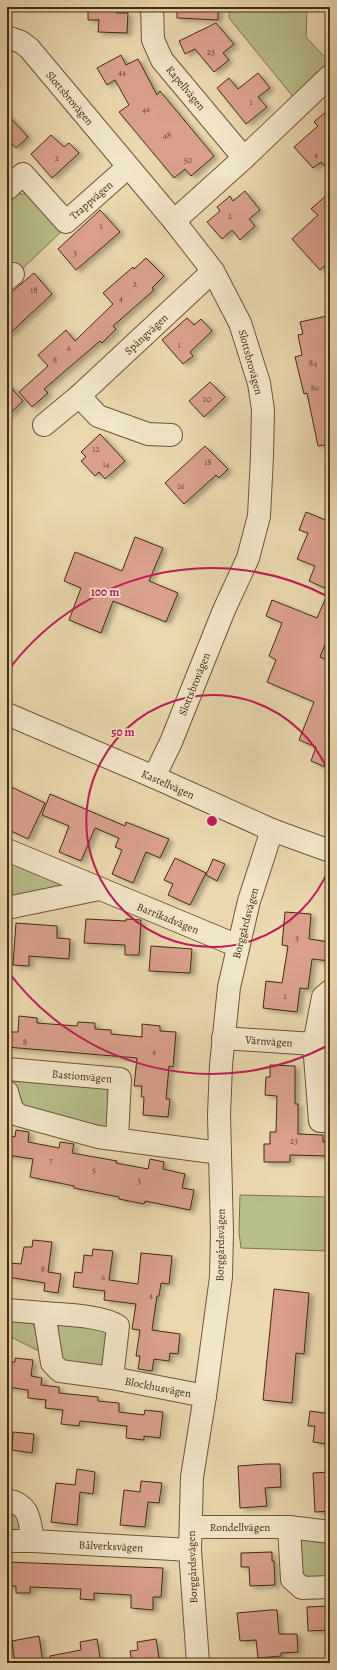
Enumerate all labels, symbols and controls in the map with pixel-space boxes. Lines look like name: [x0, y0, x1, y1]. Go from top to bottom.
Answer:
house number: 23: [207, 46, 215, 58]
street label: Kapellvägen: [162, 63, 209, 114]
house number: 44: [118, 66, 126, 78]
street label: Slottsbrovägen: [42, 68, 97, 129]
house number: 1: [249, 96, 253, 108]
house number: 46: [142, 103, 150, 115]
house number: 48: [163, 129, 171, 141]
house number: 4: [314, 148, 318, 160]
house number: 2: [55, 152, 60, 164]
house number: 50: [184, 154, 193, 166]
street label: Trappvägen: [67, 177, 116, 223]
house number: 2: [228, 210, 233, 222]
house number: 1: [99, 220, 103, 232]
house number: 3: [73, 247, 77, 259]
house number: 2: [133, 278, 138, 290]
house number: 18: [30, 284, 38, 296]
house number: 4: [119, 292, 123, 304]
street label: Spångvägen: [121, 310, 171, 358]
street label: Slottsbrovägen: [235, 328, 266, 396]
house number: 1: [177, 339, 181, 351]
house number: 6: [67, 342, 71, 354]
house number: 8: [53, 354, 57, 366]
house number: 84: [309, 357, 317, 369]
house number: 86: [311, 382, 319, 394]
house number: 20: [202, 393, 212, 405]
house number: 12: [92, 443, 100, 455]
house number: 18: [204, 456, 212, 468]
house number: 14: [102, 458, 110, 470]
house number: 16: [177, 480, 185, 492]
text: 100 m: [91, 584, 119, 600]
street label: Slottsbrovägen: [175, 650, 214, 718]
text: 50 m: [111, 724, 135, 740]
street label: Kastellvägen: [139, 766, 197, 803]
centre of rings: [205, 814, 219, 828]
street label: Borggårdsvägen: [229, 886, 262, 960]
street label: Barrikadvägen: [134, 899, 201, 938]
house number: 3: [295, 932, 299, 944]
house number: 1: [283, 990, 287, 1002]
street label: Värnvägen: [244, 1032, 293, 1051]
house number: 8: [23, 1036, 27, 1048]
house number: 4: [152, 1045, 156, 1057]
street label: Bastionvägen: [51, 1066, 113, 1087]
house number: 23: [290, 1135, 298, 1147]
house number: 7: [49, 1154, 53, 1166]
house number: 5: [92, 1164, 96, 1176]
house number: 3: [137, 1175, 141, 1187]
street label: Borggårdsvägen: [212, 1208, 229, 1282]
house number: 8: [41, 1263, 45, 1275]
house number: 6: [101, 1271, 105, 1283]
house number: 4: [149, 1289, 153, 1301]
street label: Blockhusvägen: [123, 1374, 192, 1401]
street label: Rondellvägen: [210, 1520, 270, 1535]
street label: Borggårdsvägen: [184, 1530, 201, 1604]
street label: Bålverksvägen: [78, 1537, 144, 1556]

